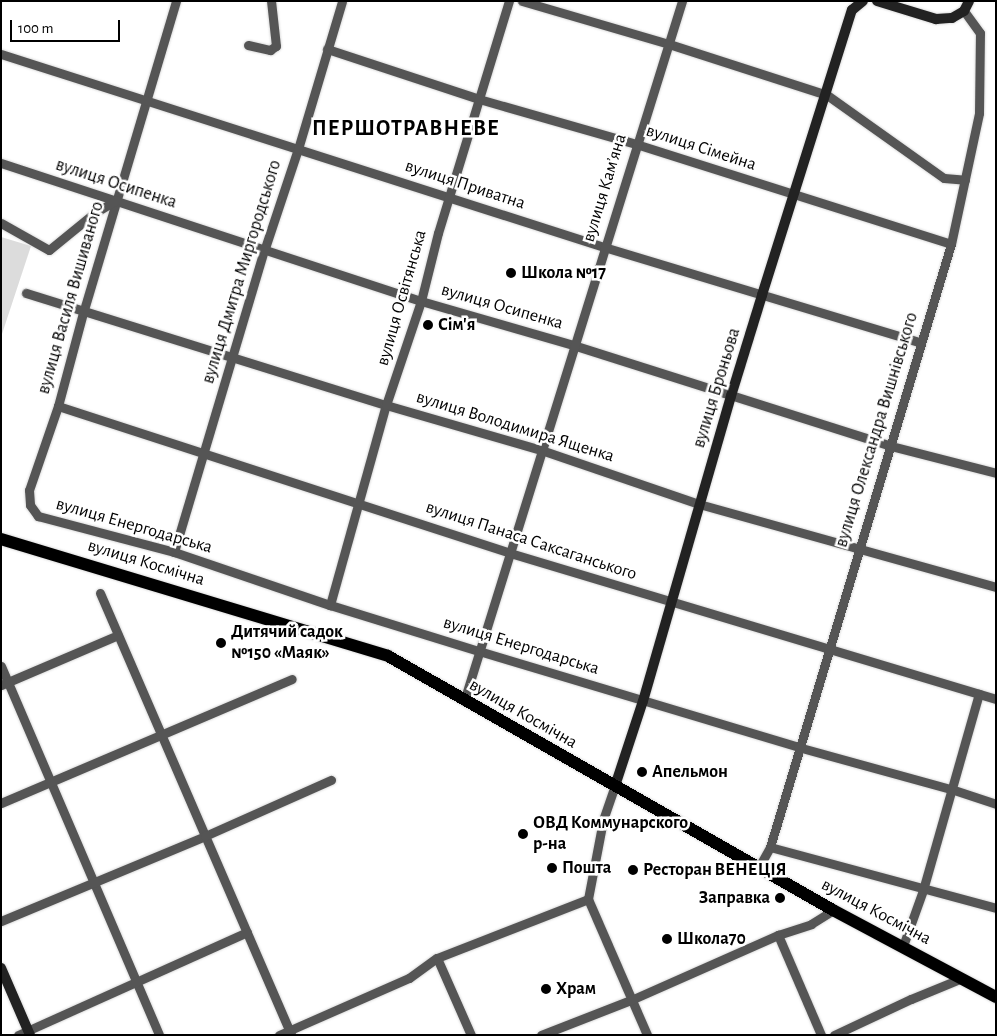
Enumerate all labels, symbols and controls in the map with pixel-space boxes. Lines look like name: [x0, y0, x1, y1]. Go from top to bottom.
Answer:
scale bar: [12, 10, 122, 42]
text: 100 m: [18, 21, 53, 36]
district label: ПЕРШОТРАВНЕВЕ: [310, 116, 502, 142]
street label: вулиця Сімейна: [643, 120, 759, 176]
street label: вулиця Кам’яна: [578, 131, 632, 245]
street label: вулиця Осипенка: [53, 154, 179, 214]
street label: вулиця Приватна: [402, 155, 528, 215]
street label: вулиця Дмитра Миргородського: [198, 158, 286, 386]
street label: вулиця Василя Вишиваного: [33, 199, 109, 397]
street label: вулиця Освітянська: [372, 227, 432, 369]
place label: Школа №17: [521, 262, 606, 284]
marker: Школа №17: [505, 267, 517, 279]
street label: вулиця Осипенка: [438, 279, 566, 335]
street label: вулиця Олександра Вишнівського: [831, 310, 923, 550]
place label: Сім'я: [438, 314, 476, 336]
marker: Сім'я: [422, 319, 434, 331]
street label: вулиця Броньова: [688, 325, 746, 451]
street label: вулиця Володимира Ященка: [413, 387, 617, 467]
street label: вулиця Енергодарська: [53, 493, 215, 559]
street label: вулиця Панаса Саксаганського: [423, 497, 639, 585]
street label: вулиця Космічна: [85, 535, 207, 591]
street label: вулиця Енергодарська: [440, 612, 602, 680]
place label: Дитячий садок №150 «Маяк»: [231, 622, 343, 664]
marker: Дитячий садок №150 «Маяк»: [215, 637, 227, 649]
street label: вулиця Космічна: [465, 674, 581, 754]
place label: Апельмон: [652, 761, 728, 783]
marker: Апельмон: [636, 766, 648, 778]
place label: ОВД Коммунарского р-на: [533, 813, 688, 856]
marker: ОВД Коммунарского р-на: [517, 828, 529, 840]
place label: Пошта: [562, 857, 611, 879]
place label: Ресторан ВЕНЕЦІЯ: [643, 859, 787, 881]
marker: Пошта: [546, 862, 558, 874]
marker: Ресторан ВЕНЕЦІЯ: [627, 864, 639, 876]
street label: вулиця Космічна: [817, 874, 935, 950]
place label: Заправка: [699, 887, 770, 909]
marker: Заправка: [774, 892, 786, 904]
place label: Школа70: [677, 928, 746, 950]
marker: Школа70: [661, 933, 673, 945]
place label: Храм: [556, 978, 596, 1000]
marker: Храм: [540, 983, 552, 995]

